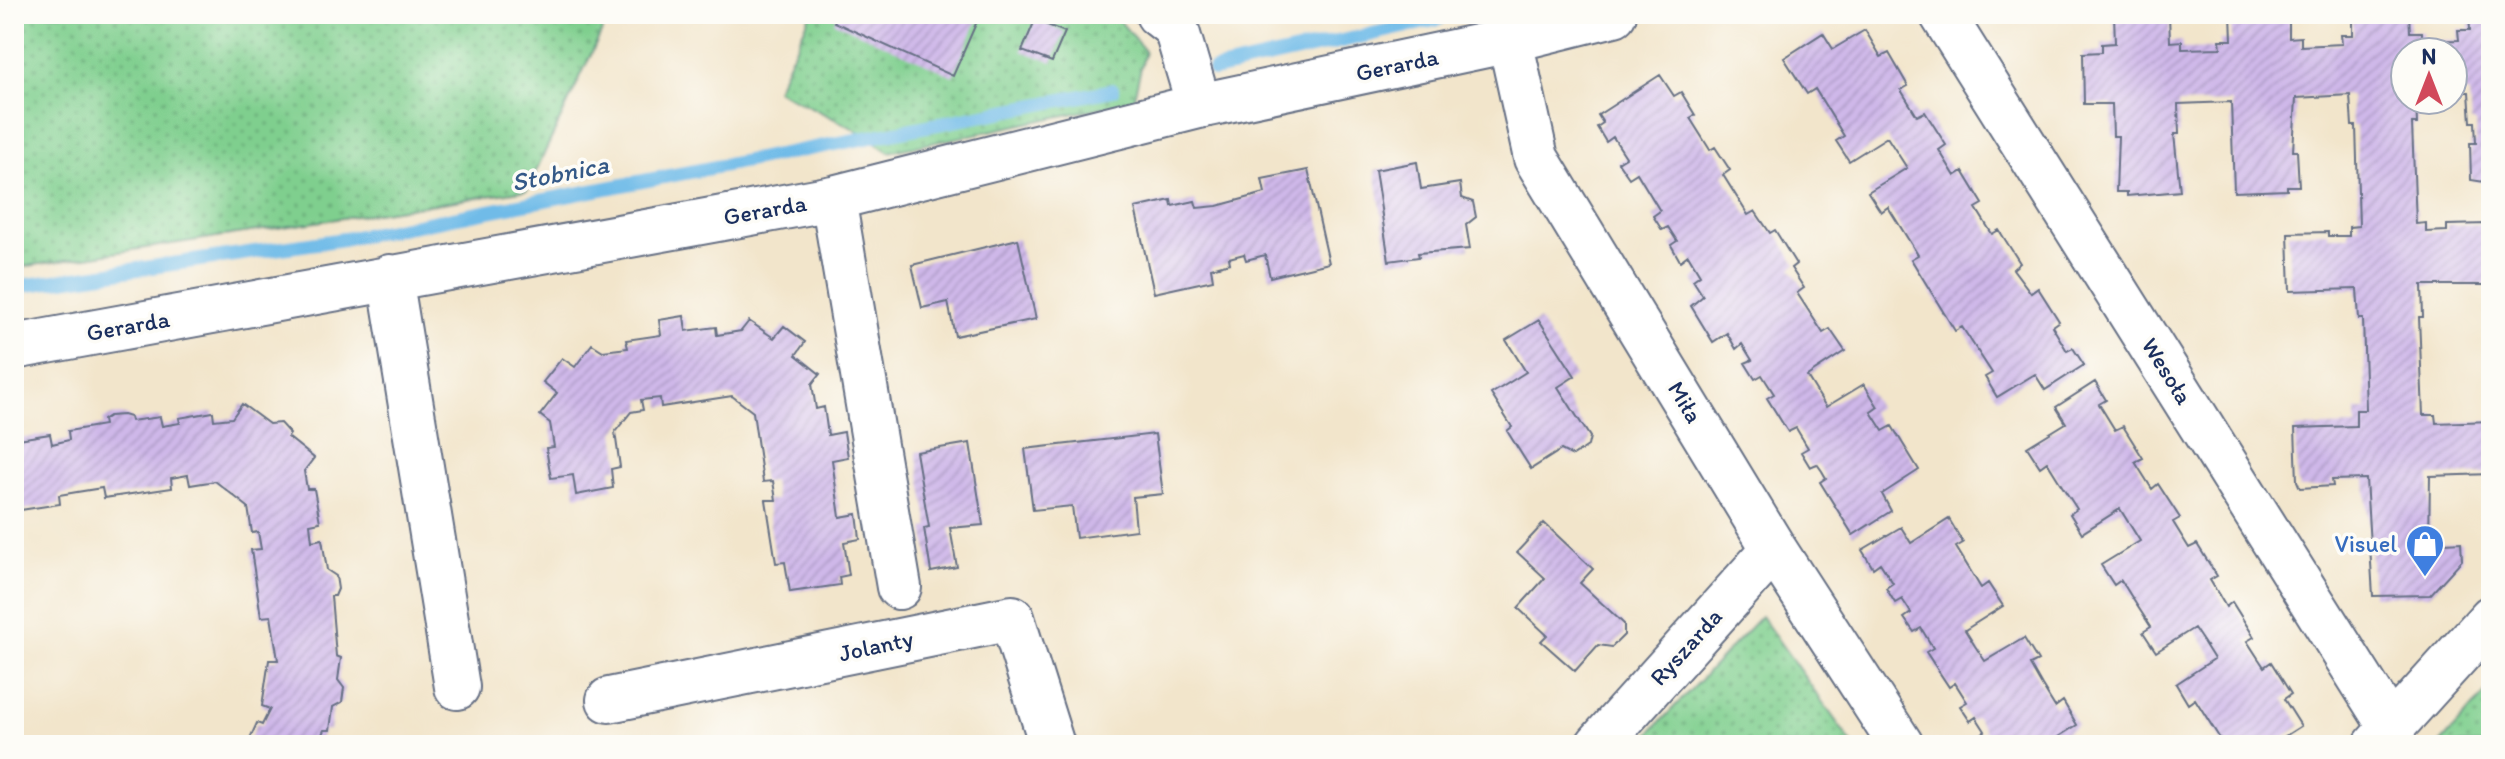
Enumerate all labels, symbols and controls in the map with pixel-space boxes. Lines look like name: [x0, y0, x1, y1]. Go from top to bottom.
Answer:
north arrow: [2389, 36, 2469, 116]
street label: Gerarda: [1353, 41, 1441, 87]
text: N: [2422, 43, 2436, 70]
water label: Stobnica: [509, 148, 612, 198]
street label: Gerarda: [721, 188, 809, 231]
street label: Gerarda: [84, 304, 172, 347]
street label: Wesoła: [2136, 332, 2199, 410]
street label: Miła: [1662, 376, 1709, 428]
shop icon: Visuel: [2404, 523, 2446, 578]
place label: Visuel: [2335, 529, 2397, 558]
street label: Ryszarda: [1643, 602, 1728, 691]
street label: Jolanty: [836, 624, 916, 668]

